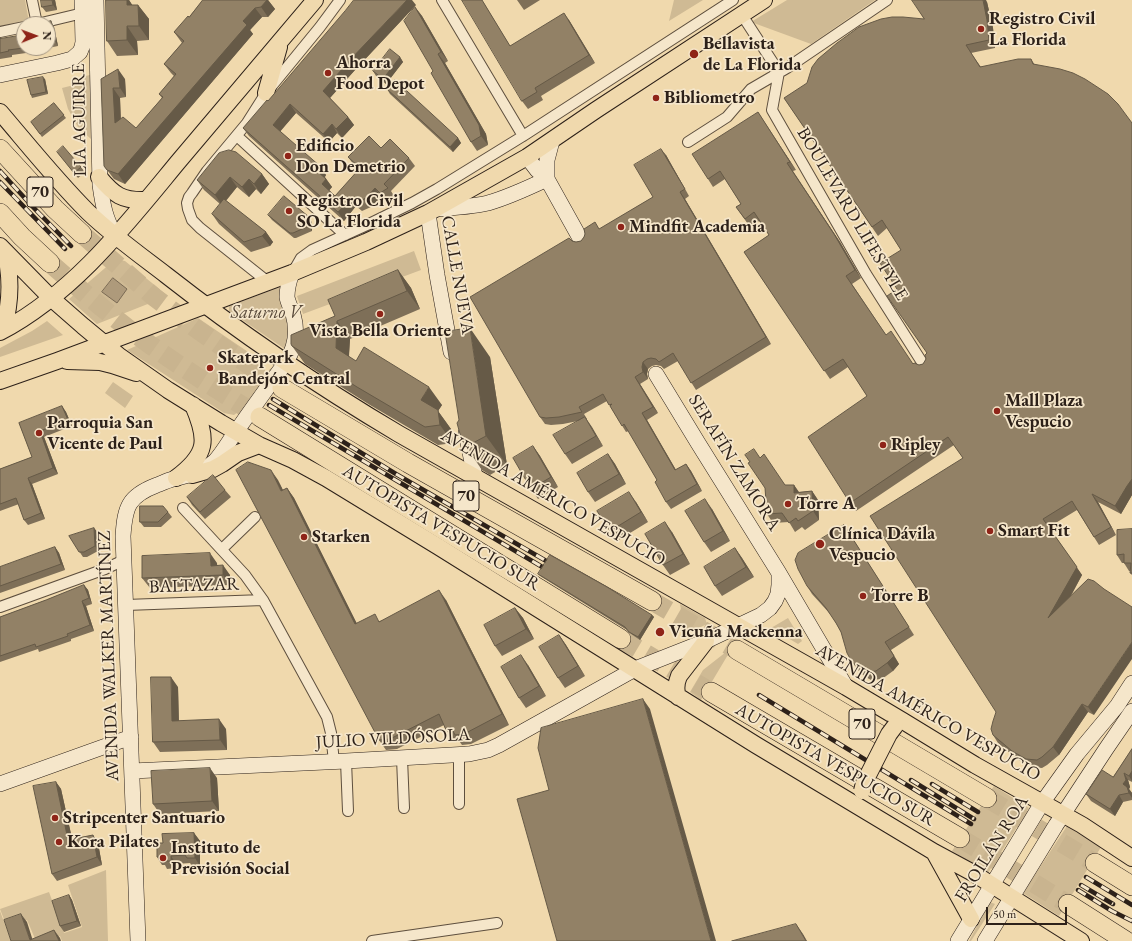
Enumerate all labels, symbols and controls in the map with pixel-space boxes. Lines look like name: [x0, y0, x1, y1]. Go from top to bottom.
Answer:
place label: Registro Civil La Florida: [989, 8, 1095, 50]
north arrow: [16, 16, 56, 56]
marker: Registro Civil La Florida: [976, 24, 986, 34]
text: N: [40, 31, 54, 40]
place label: Bellavista de La Florida: [703, 33, 801, 76]
marker: Bellavista de La Florida: [688, 48, 700, 60]
place label: Ahorra Food Depot: [336, 52, 424, 94]
street label: LIA AGUIRRE: [68, 63, 92, 177]
marker: Ahorra Food Depot: [323, 68, 333, 78]
place label: Bibliometro: [664, 87, 755, 109]
marker: Bibliometro: [651, 93, 661, 103]
street label: BOULEVARD LIFESTYLE: [792, 124, 912, 304]
place label: Edificio Don Demetrio: [296, 135, 405, 178]
marker: Edificio Don Demetrio: [283, 151, 293, 161]
road number: 70: [27, 177, 53, 207]
place label: Registro Civil SO La Florida: [297, 190, 403, 232]
marker: Registro Civil SO La Florida: [284, 206, 294, 216]
street label: CALLE NUEVA: [436, 214, 478, 336]
place label: Mindfit Academia: [629, 216, 765, 238]
marker: Mindfit Academia: [616, 222, 626, 232]
park label: Saturno V: [231, 302, 301, 324]
marker: Vista Bella Oriente: [375, 309, 385, 319]
place label: Vista Bella Oriente: [309, 320, 451, 342]
place label: Skatepark Bandejón Central: [218, 347, 350, 390]
marker: Skatepark Bandejón Central: [205, 363, 215, 373]
place label: Mall Plaza Vespucio: [1005, 390, 1083, 432]
street label: SERAFÍN ZAMORA: [683, 391, 785, 535]
marker: Mall Plaza Vespucio: [992, 406, 1002, 416]
place label: Parroquia San Vicente de Paul: [47, 412, 163, 454]
street label: AVENIDA AMÉRICO VESPUCIO: [437, 425, 669, 571]
marker: Parroquia San Vicente de Paul: [34, 428, 44, 438]
place label: Ripley: [891, 434, 941, 456]
marker: Ripley: [878, 440, 888, 450]
street label: AUTOPISTA VESPUCIO SUR: [338, 460, 544, 596]
road number: 70: [453, 481, 479, 511]
place label: Torre A: [796, 493, 855, 515]
marker: Torre A: [783, 499, 793, 509]
place label: Smart Fit: [998, 520, 1070, 542]
place label: Clínica Dávila Vespucio: [829, 523, 935, 566]
place label: Starken: [312, 526, 370, 548]
marker: Smart Fit: [985, 526, 995, 536]
street label: AVENIDA WALKER MARTÍNEZ: [94, 530, 124, 782]
marker: Starken: [299, 532, 309, 542]
marker: Clínica Dávila Vespucio: [814, 538, 826, 550]
street label: BALTAZAR: [148, 574, 240, 598]
place label: Torre B: [871, 585, 929, 607]
marker: Torre B: [858, 591, 868, 601]
place label: Vicuña Mackenna: [669, 621, 803, 643]
marker: Vicuña Mackenna: [654, 626, 666, 638]
street label: AVENIDA AMÉRICO VESPUCIO: [812, 640, 1044, 786]
street label: AUTOPISTA VESPUCIO SUR: [731, 699, 939, 831]
road number: 70: [849, 709, 875, 739]
street label: JULIO VILDÓSOLA: [315, 724, 471, 754]
street label: FROILÁN ROA: [951, 792, 1033, 906]
place label: Stripcenter Santuario: [63, 807, 225, 829]
marker: Stripcenter Santuario: [50, 813, 60, 823]
place label: Kora Pilates: [67, 831, 159, 853]
marker: Kora Pilates: [54, 837, 64, 847]
place label: Instituto de Previsión Social: [171, 837, 290, 880]
marker: Instituto de Previsión Social: [158, 853, 168, 863]
scale bar: [988, 899, 1069, 925]
text: 50 m: [993, 906, 1016, 922]

